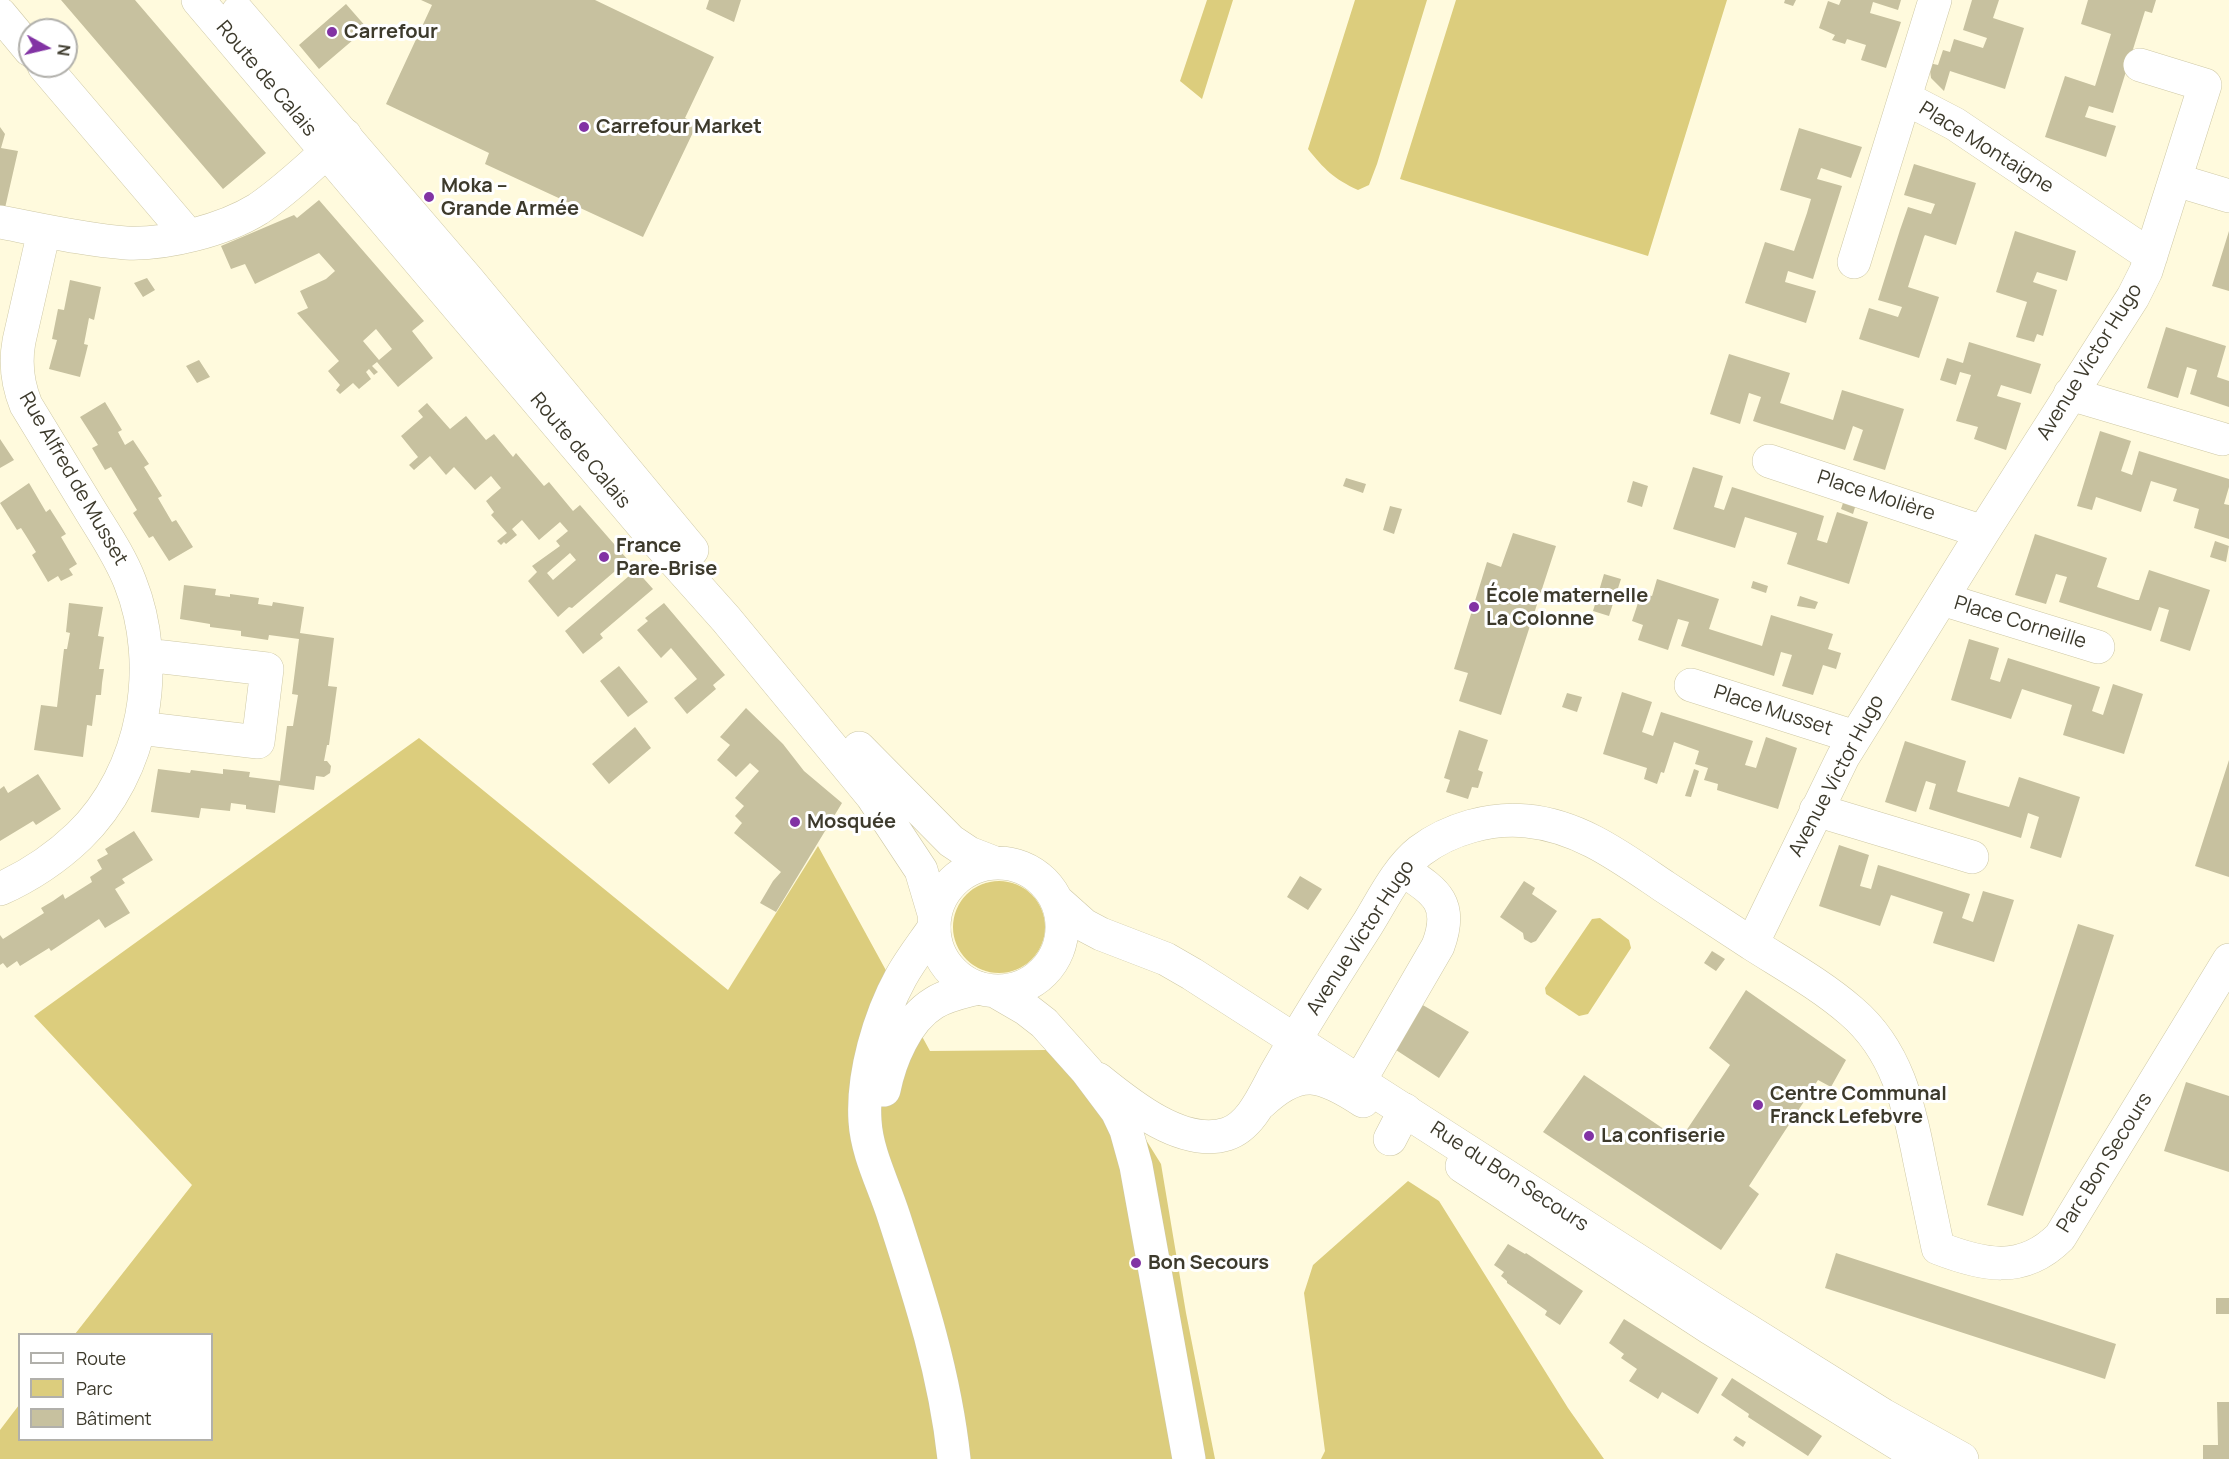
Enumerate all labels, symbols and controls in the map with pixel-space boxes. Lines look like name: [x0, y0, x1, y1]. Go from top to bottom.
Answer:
street label: Route de Calais: [211, 16, 321, 142]
north arrow: [18, 18, 78, 78]
place label: Carrefour: [344, 20, 438, 44]
marker: Carrefour: [325, 25, 339, 39]
text: N: [52, 43, 76, 57]
street label: Place Montaigne: [1914, 97, 2058, 199]
place label: Carrefour Market: [596, 115, 762, 139]
marker: Carrefour Market: [577, 120, 591, 134]
place label: Moka – Grande Armée: [441, 174, 579, 221]
marker: Moka – Grande Armée: [422, 190, 436, 204]
street label: Avenue Victor Hugo: [2032, 279, 2148, 445]
street label: Rue Alfred de Musset: [14, 388, 132, 570]
street label: Route de Calais: [525, 388, 635, 514]
street label: Place Molière: [1814, 466, 1938, 526]
place label: France Pare-Brise: [616, 534, 717, 581]
marker: France Pare-Brise: [597, 550, 611, 564]
place label: École maternelle La Colonne: [1486, 584, 1648, 631]
street label: Place Corneille: [1951, 592, 2089, 654]
marker: École maternelle La Colonne: [1467, 600, 1481, 614]
street label: Place Musset: [1710, 680, 1836, 742]
street label: Avenue Victor Hugo: [1784, 691, 1890, 861]
place label: Mosquée: [807, 810, 896, 834]
marker: Mosquée: [788, 815, 802, 829]
street label: Avenue Victor Hugo: [1302, 856, 1420, 1020]
place label: Centre Communal Franck Lefebvre: [1770, 1082, 1947, 1129]
street label: Parc Bon Secours: [2052, 1089, 2158, 1237]
marker: Centre Communal Franck Lefebvre: [1751, 1098, 1765, 1112]
street label: Rue du Bon Secours: [1425, 1117, 1593, 1237]
place label: La confiserie: [1601, 1124, 1725, 1148]
marker: La confiserie: [1582, 1129, 1596, 1143]
place label: Bon Secours: [1148, 1251, 1269, 1275]
marker: Bon Secours: [1129, 1256, 1143, 1270]
legend: [18, 1333, 213, 1441]
text: Route: [76, 1346, 126, 1370]
text: Parc: [76, 1376, 113, 1400]
text: Bâtiment: [76, 1406, 152, 1430]

